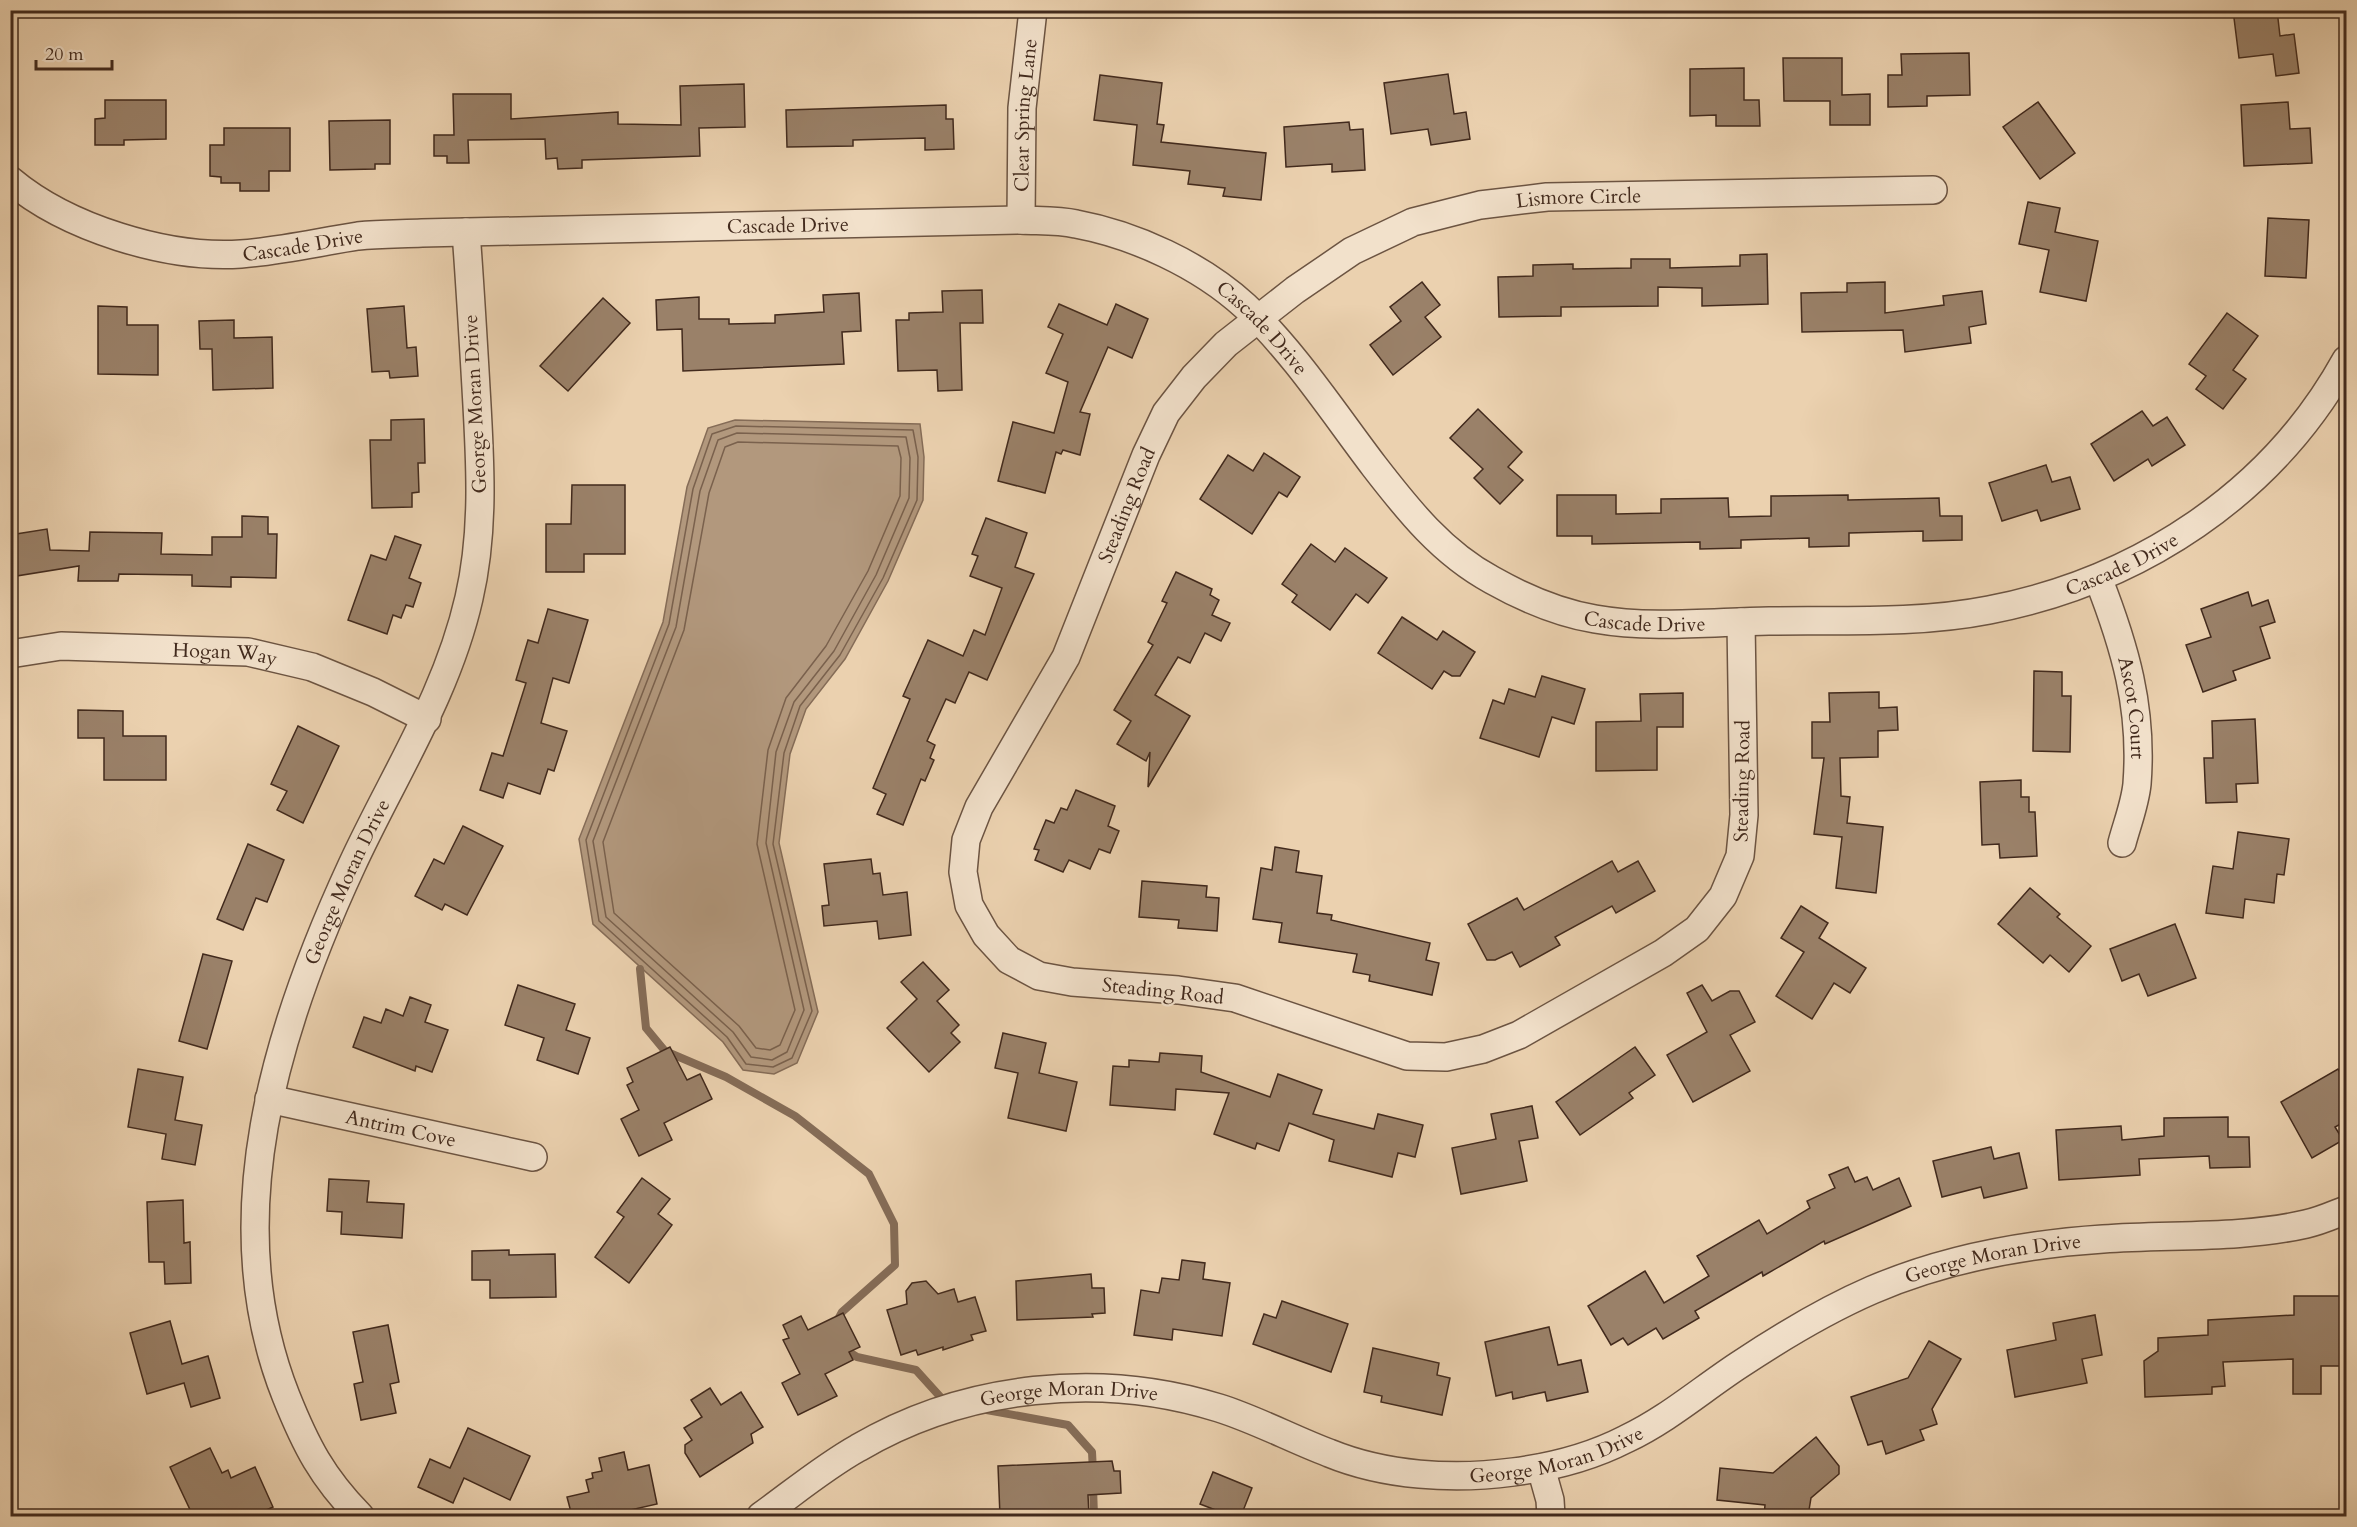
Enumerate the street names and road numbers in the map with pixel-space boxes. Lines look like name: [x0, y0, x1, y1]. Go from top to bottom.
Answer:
street label: Clear Spring Lane: [1008, 37, 1043, 192]
street label: Lismore Circle: [1514, 182, 1641, 214]
street label: Cascade Drive: [727, 210, 849, 240]
street label: Cascade Drive: [241, 222, 364, 267]
street label: Cascade Drive: [1211, 274, 1315, 380]
street label: George Moran Drive: [457, 314, 493, 494]
street label: Steading Road: [1091, 442, 1162, 567]
street label: Cascade Drive: [2062, 526, 2183, 602]
street label: Cascade Drive: [1582, 604, 1706, 638]
street label: Hogan Way: [172, 636, 281, 672]
street label: Ascot Court: [2112, 654, 2152, 760]
street label: Steading Road: [1727, 719, 1757, 842]
street label: George Moran Drive: [298, 794, 396, 969]
street label: Steading Road: [1101, 971, 1226, 1011]
street label: Antrim Cove: [343, 1103, 459, 1153]
street label: George Moran Drive: [1901, 1227, 2082, 1290]
street label: George Moran Drive: [977, 1374, 1160, 1413]
street label: George Moran Drive: [1469, 1419, 1648, 1489]

